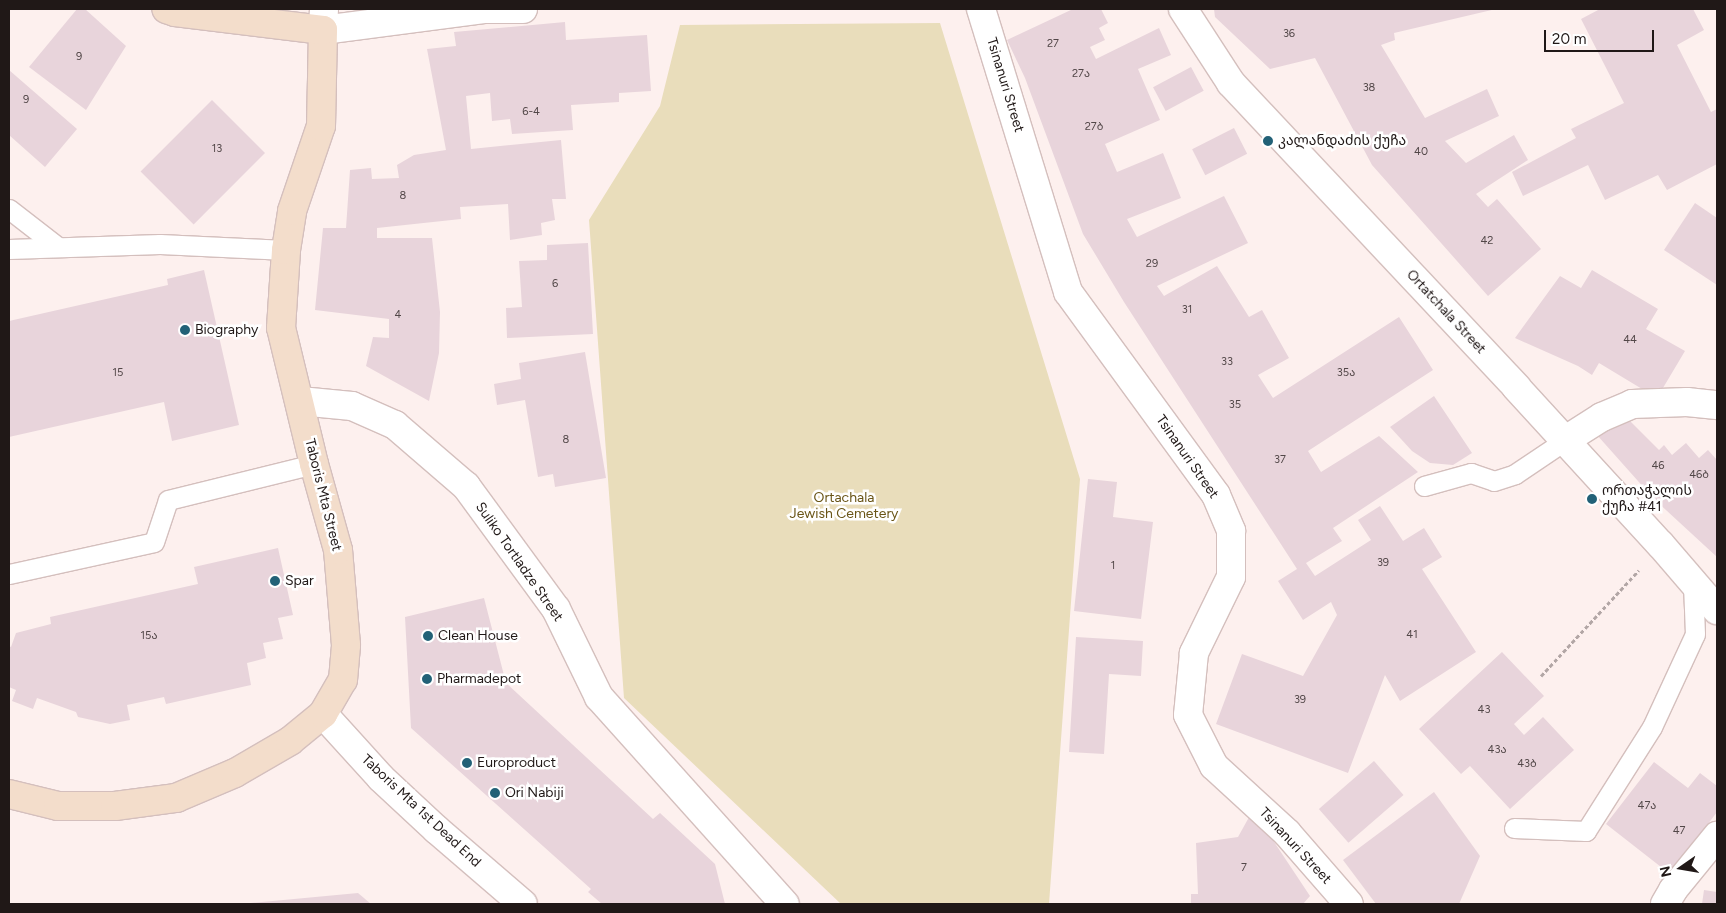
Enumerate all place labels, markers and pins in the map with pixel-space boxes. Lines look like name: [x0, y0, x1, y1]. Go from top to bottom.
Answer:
place label: კალანდაძის ქუჩა: [1278, 133, 1406, 149]
marker: კალანდაძის ქუჩა: [1262, 135, 1274, 147]
place label: Biography: [195, 322, 258, 338]
marker: Biography: [179, 324, 191, 336]
place label: ორთაჭალის ქუჩა #41: [1602, 483, 1692, 516]
marker: ორთაჭალის ქუჩა #41: [1586, 493, 1598, 505]
place label: Spar: [285, 573, 314, 589]
marker: Spar: [269, 575, 281, 587]
place label: Clean House: [438, 628, 518, 644]
marker: Clean House: [422, 630, 434, 642]
place label: Pharmadepot: [437, 671, 521, 687]
marker: Pharmadepot: [421, 673, 433, 685]
place label: Europroduct: [477, 755, 556, 771]
marker: Europroduct: [461, 757, 473, 769]
place label: Ori Nabiji: [505, 785, 564, 801]
marker: Ori Nabiji: [489, 787, 501, 799]

